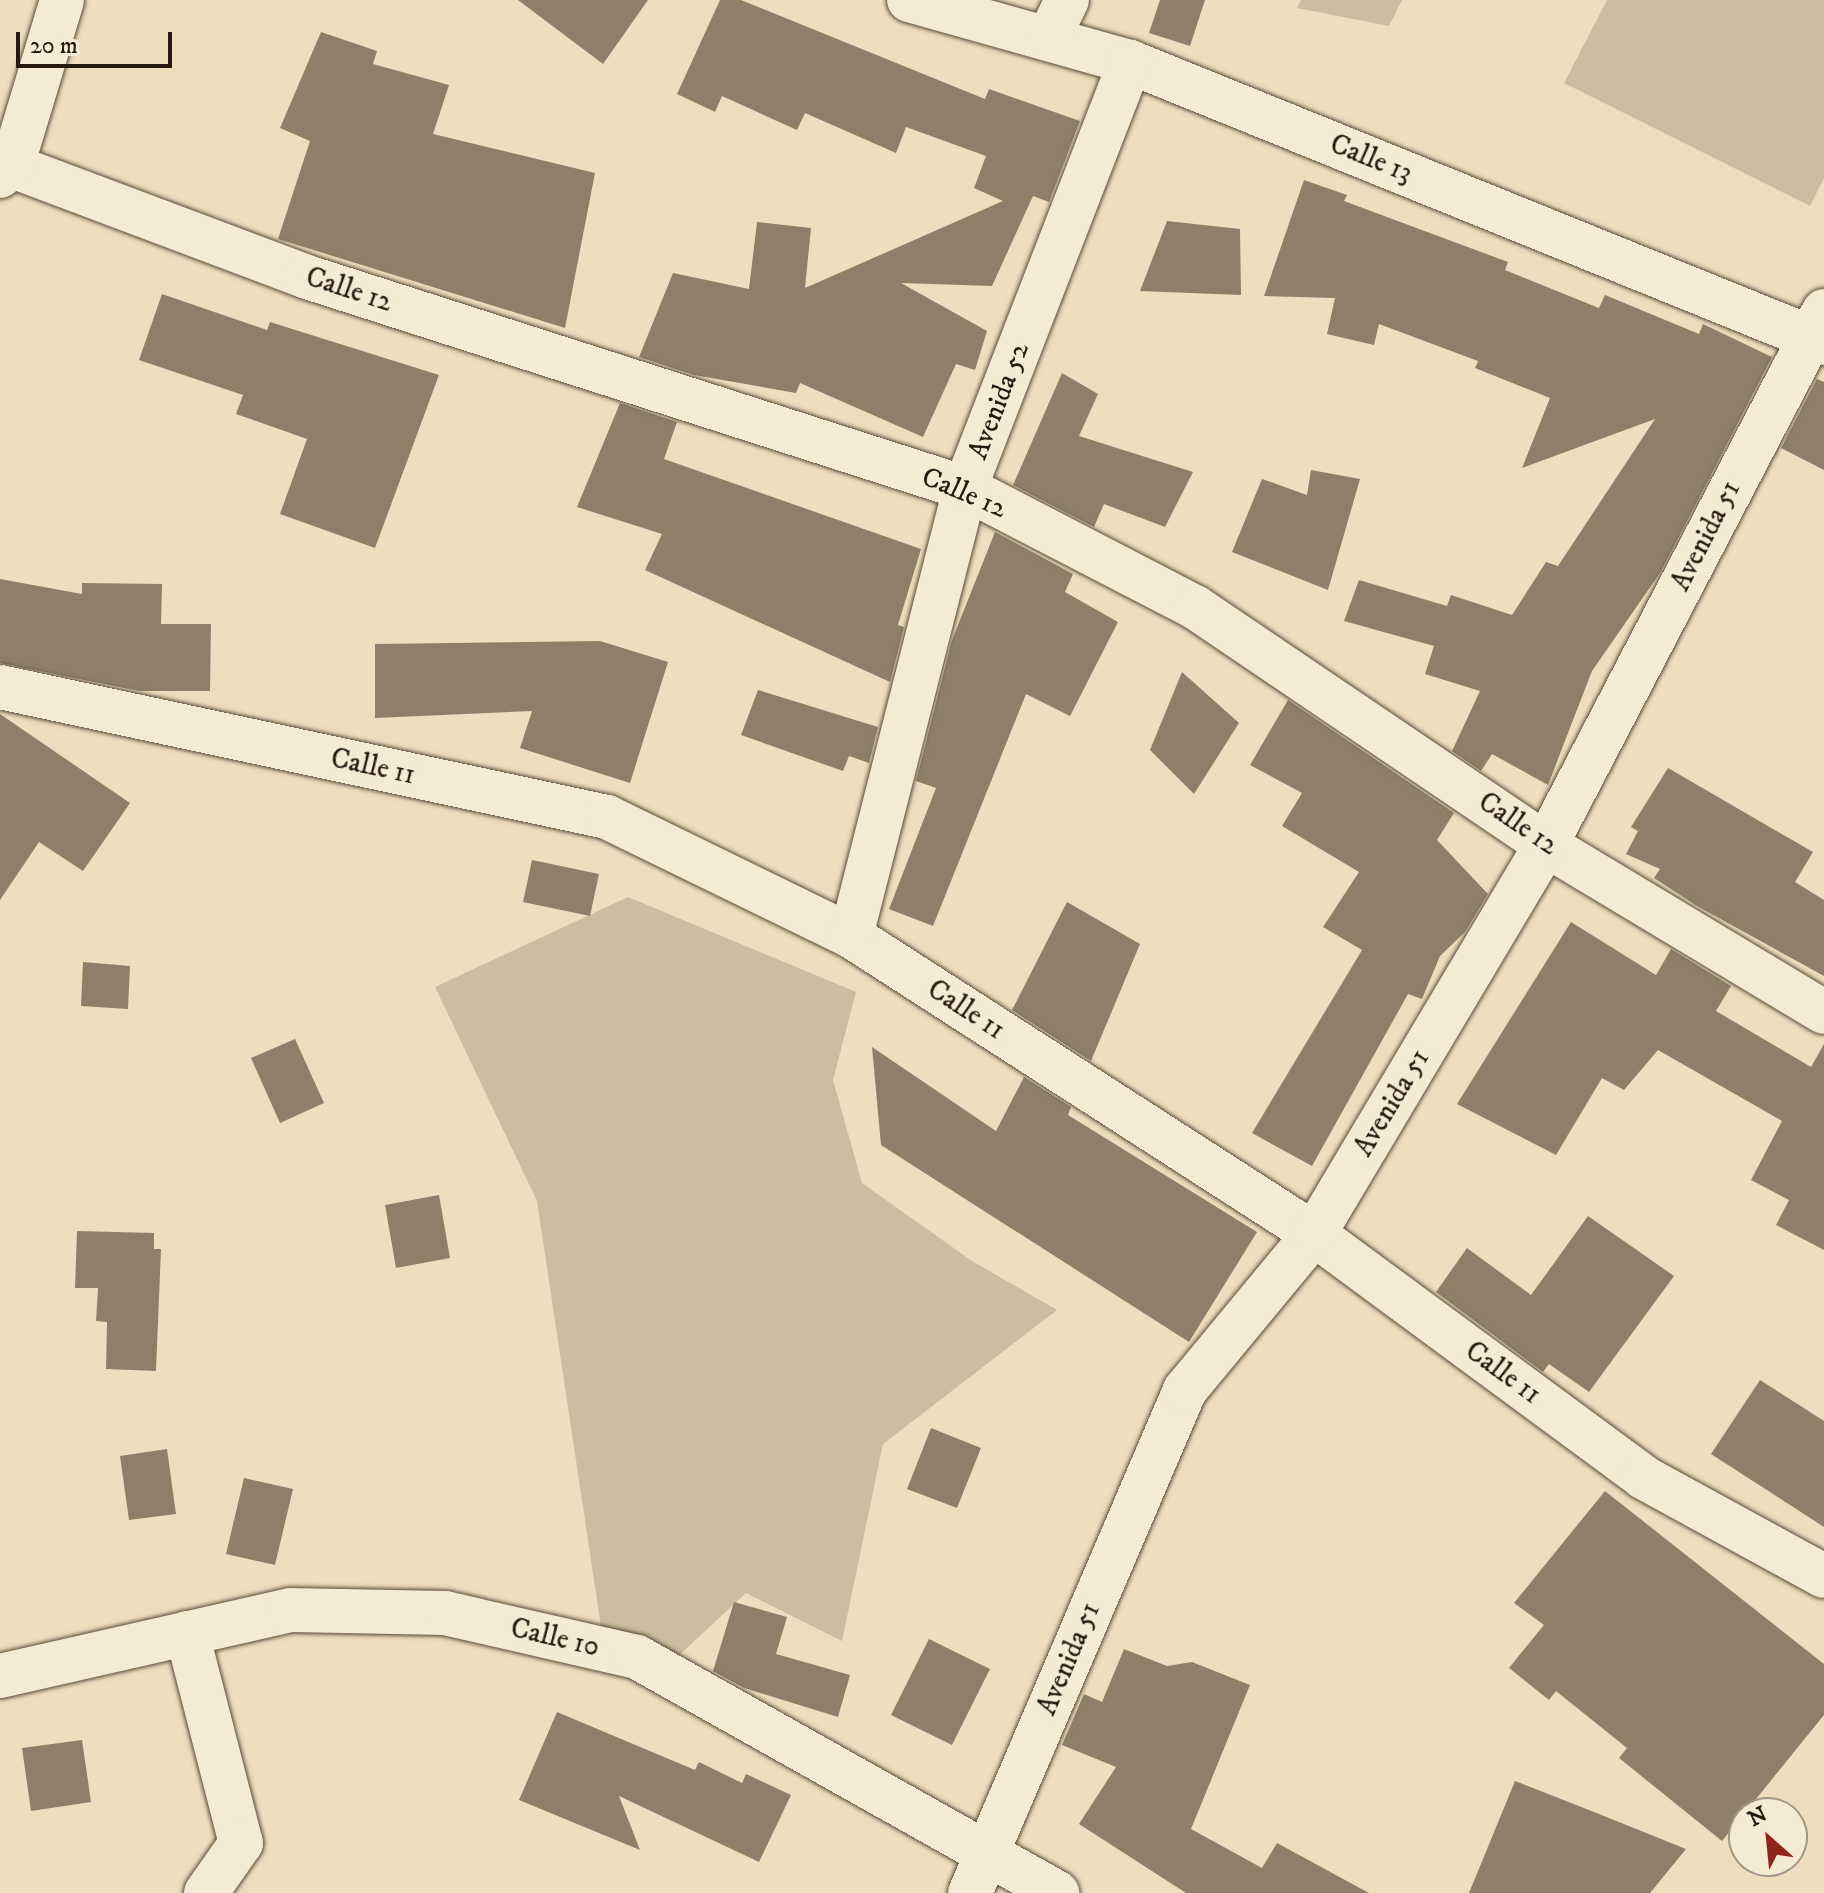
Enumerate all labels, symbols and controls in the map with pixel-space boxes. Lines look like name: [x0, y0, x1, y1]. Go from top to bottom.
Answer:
scale bar: [20, 16, 176, 66]
text: 20 m: [30, 31, 78, 61]
street label: Calle 13: [1325, 127, 1417, 191]
street label: Calle 12: [302, 260, 396, 320]
street label: Avenida 52: [961, 338, 1037, 464]
street label: Calle 12: [917, 460, 1011, 526]
street label: Avenida 51: [1664, 475, 1748, 597]
street label: Calle 11: [328, 742, 418, 792]
street label: Calle 12: [1472, 785, 1564, 863]
street label: Calle 11: [921, 973, 1011, 1047]
street label: Avenida 51: [1347, 1043, 1437, 1163]
street label: Calle 11: [1459, 1334, 1547, 1412]
street label: Avenida 51: [1030, 1598, 1108, 1720]
street label: Calle 10: [507, 1611, 603, 1665]
north arrow: [1728, 1797, 1808, 1877]
text: N: [1744, 1801, 1772, 1833]

